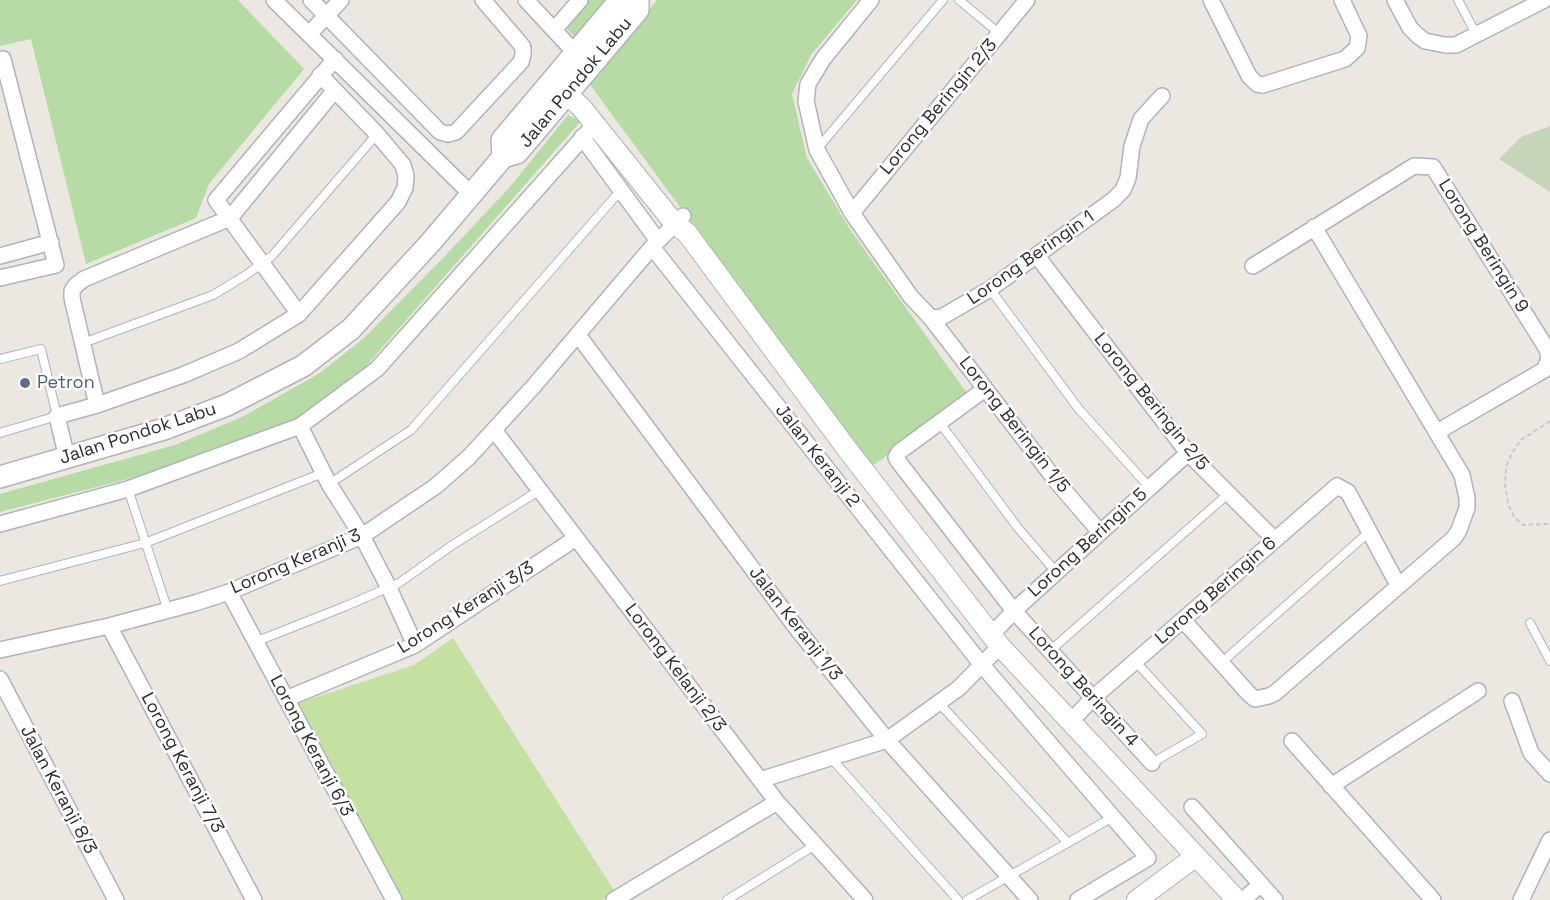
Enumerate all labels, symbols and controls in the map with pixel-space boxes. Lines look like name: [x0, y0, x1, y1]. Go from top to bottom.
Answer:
street label: Jalan Pondok Labu: [515, 13, 637, 153]
street label: Lorong Beringin 2/3: [876, 35, 1002, 179]
street label: Lorong Beringin 9: [1433, 175, 1533, 317]
street label: Lorong Beringin 1: [964, 206, 1098, 310]
street label: Lorong Beringin 2/5: [1089, 329, 1213, 475]
street label: Lorong Beringin 1/5: [954, 353, 1074, 497]
place label: Petron: [37, 372, 95, 394]
marker: Petron: [18, 376, 32, 390]
street label: Jalan Pondok Labu: [57, 398, 219, 470]
street label: Jalan Keranji 2: [770, 400, 864, 512]
street label: Lorong Beringin 5: [1024, 484, 1152, 602]
street label: Lorong Keranji 3: [228, 525, 364, 599]
street label: Lorong Beringin 6: [1151, 533, 1281, 649]
street label: Lorong Keranji 3/3: [394, 557, 538, 659]
street label: Jalan Keranji 1/3: [744, 563, 846, 685]
street label: Lorong Kelanji 2/3: [620, 600, 730, 736]
street label: Lorong Beringin 4: [1024, 623, 1142, 751]
street label: Lorong Keranji 6/3: [265, 672, 357, 820]
street label: Lorong Keranji 7/3: [136, 689, 228, 837]
street label: Jalan Keranji 8/3: [15, 722, 101, 858]

